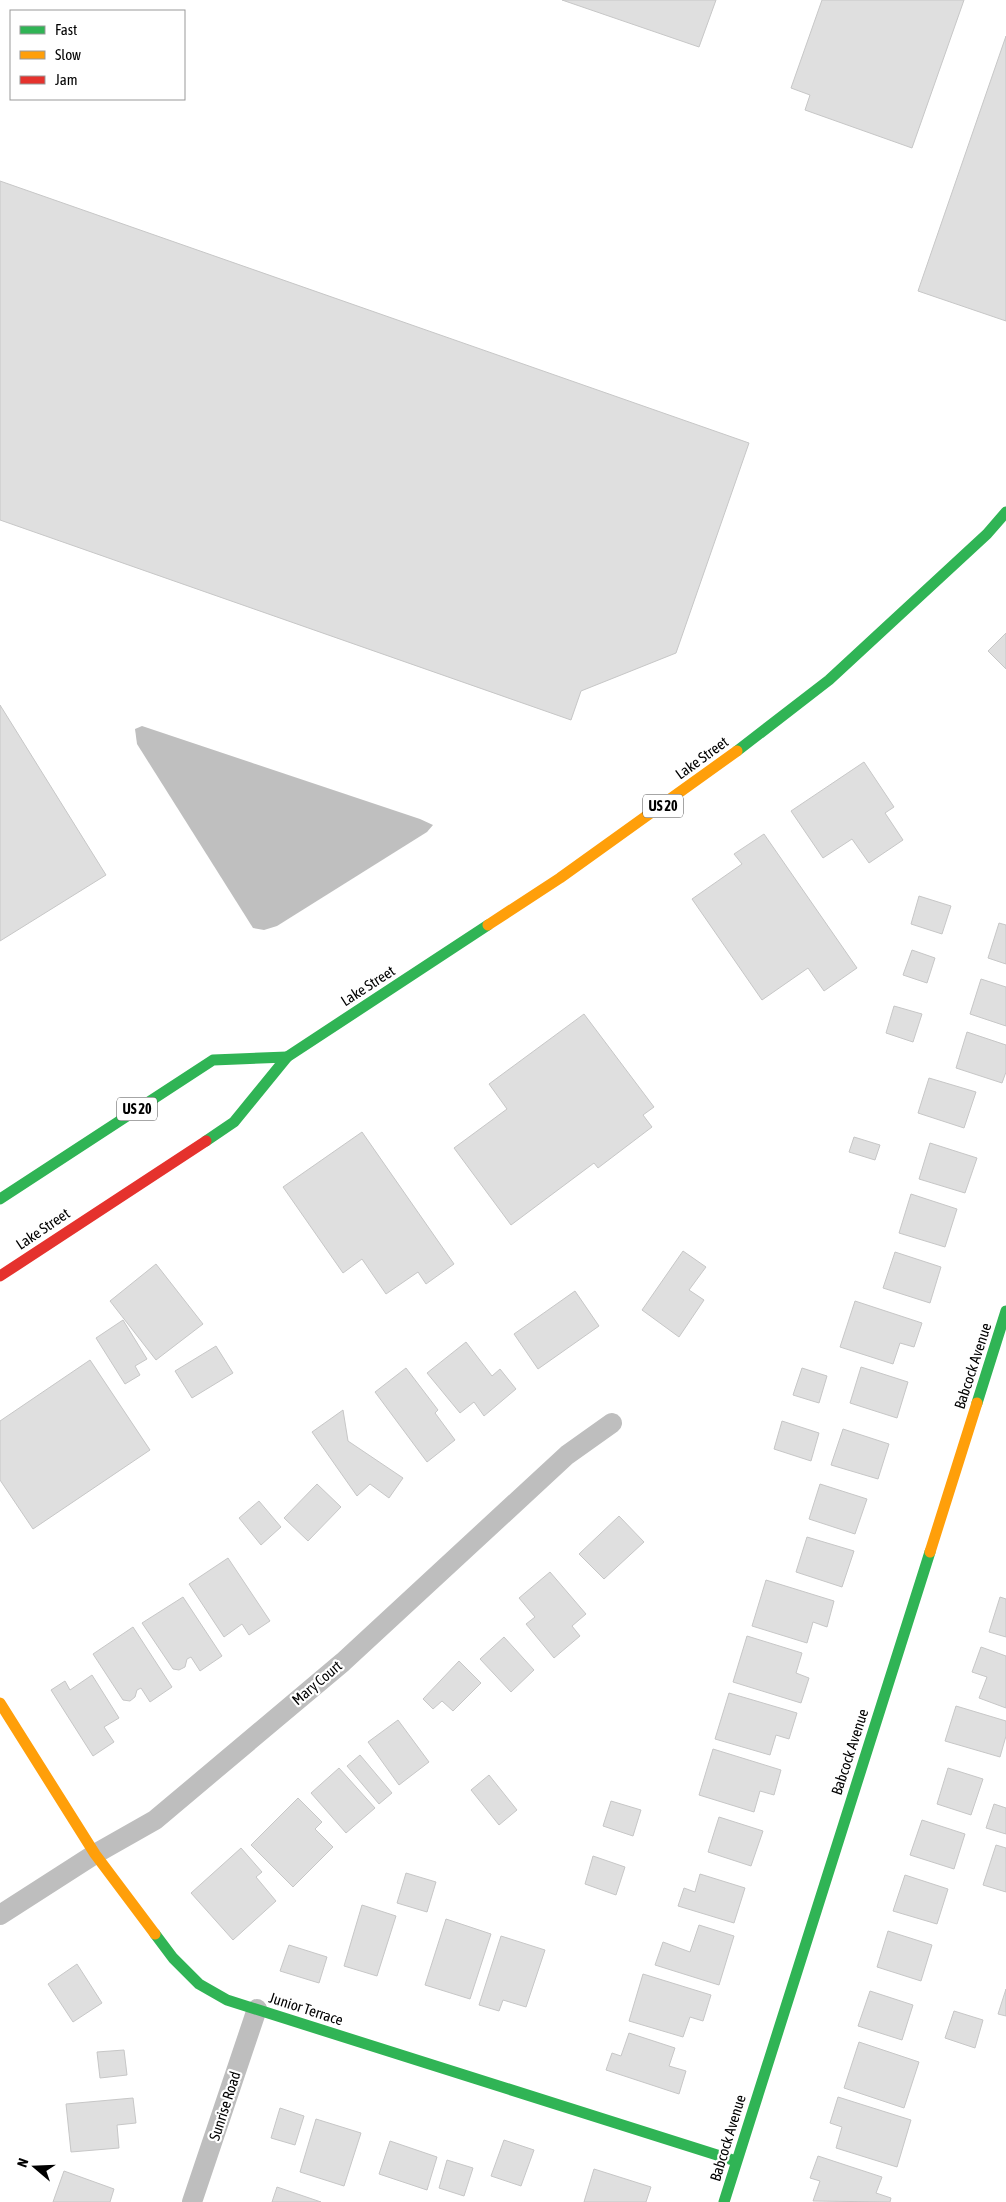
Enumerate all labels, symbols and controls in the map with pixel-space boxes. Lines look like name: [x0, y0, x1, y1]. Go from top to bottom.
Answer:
legend: [10, 10, 185, 100]
text: Fast: [55, 21, 77, 38]
text: Slow: [55, 46, 81, 63]
text: Jam: [55, 71, 78, 88]
street label: Lake Street: [672, 733, 731, 782]
road number: US 20: [643, 794, 683, 818]
street label: Lake Street: [338, 962, 398, 1009]
road number: US 20: [117, 1098, 157, 1120]
street label: Lake Street: [13, 1205, 73, 1253]
street label: Babcock Avenue: [951, 1320, 994, 1411]
street label: Mary Court: [288, 1657, 345, 1708]
street label: Babcock Avenue: [828, 1706, 871, 1797]
street label: Junior Terrace: [267, 1989, 345, 2029]
street label: Sunrise Road: [205, 2069, 244, 2142]
street label: Babcock Avenue: [706, 2092, 749, 2183]
north arrow: [10, 2142, 60, 2192]
text: N: [14, 2156, 32, 2169]

